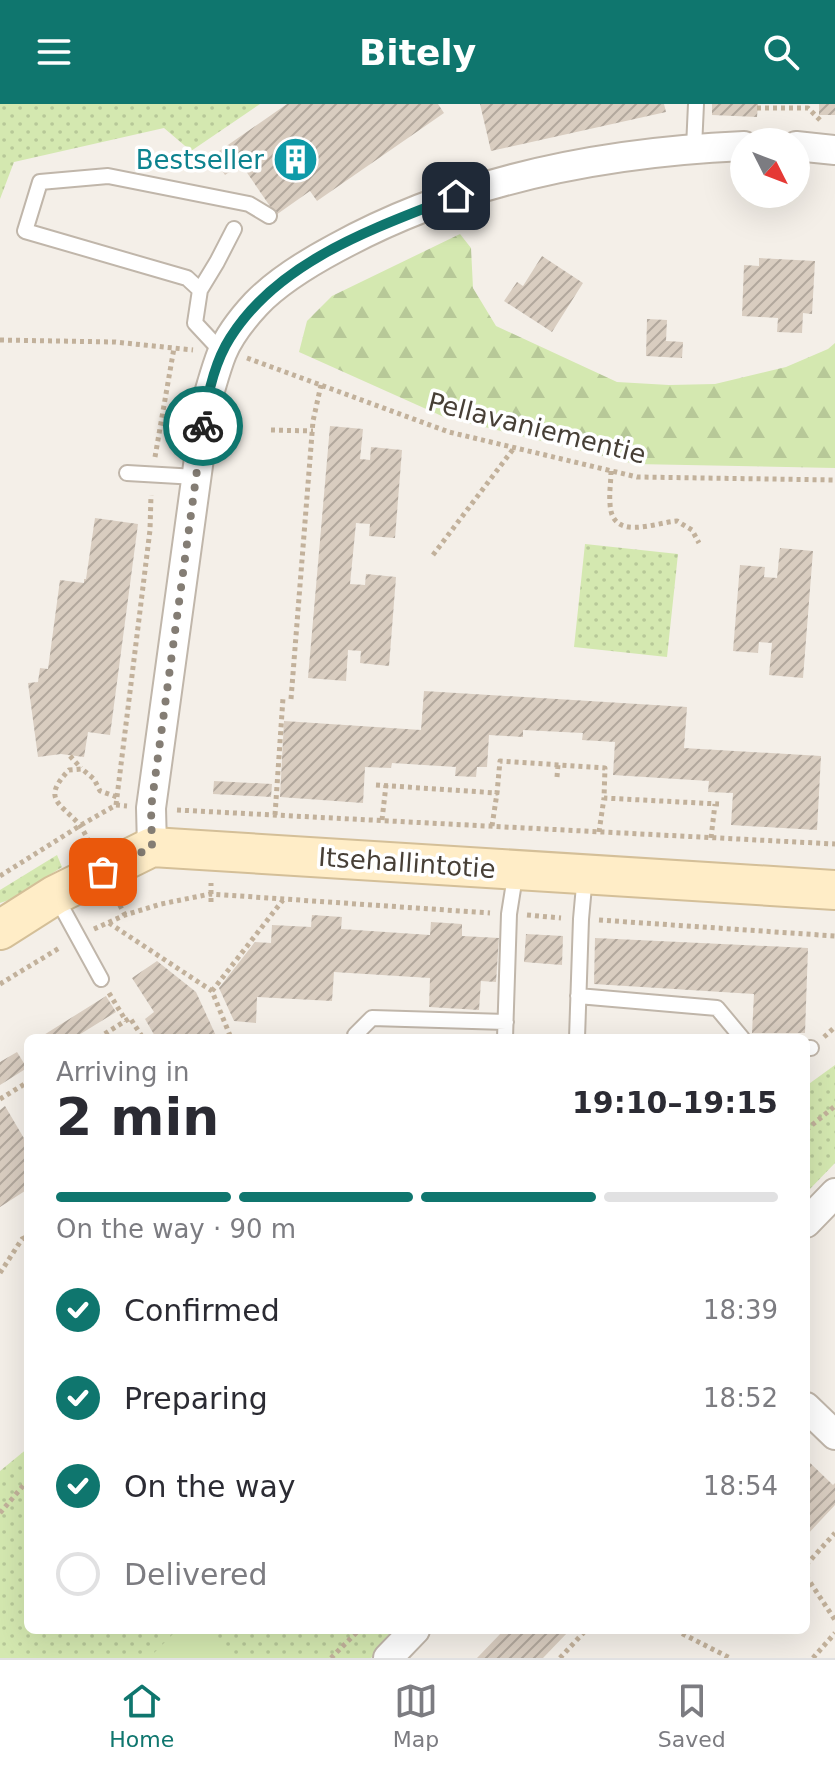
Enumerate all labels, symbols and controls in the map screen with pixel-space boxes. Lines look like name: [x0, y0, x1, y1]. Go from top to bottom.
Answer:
icon: menu: [32, 30, 76, 74]
icon: search: [759, 30, 803, 74]
text: Bitely: [359, 32, 476, 73]
north arrow: [730, 128, 810, 208]
map controls: [730, 128, 810, 208]
building icon: Bestseller: [271, 136, 319, 184]
place label: Bestseller: [136, 145, 264, 175]
pin: [422, 162, 490, 230]
icon: home: [434, 174, 478, 218]
courier: [163, 386, 243, 466]
street label: Pellavaniementie: [425, 386, 649, 470]
icon: bike: [181, 404, 225, 448]
pin: [69, 838, 137, 906]
street label: Itsehallintotie: [317, 842, 497, 884]
icon: bag: [81, 850, 125, 894]
text: Arriving in: [56, 1057, 190, 1087]
text: 19:10–19:15: [572, 1085, 778, 1120]
text: 2 min: [56, 1087, 219, 1147]
text: On the way · 90 m: [56, 1214, 296, 1244]
icon: check: [56, 1288, 100, 1332]
text: Confirmed: [124, 1293, 280, 1328]
text: 18:39: [703, 1295, 778, 1325]
icon: check: [56, 1376, 100, 1420]
text: Preparing: [124, 1381, 268, 1416]
text: 18:52: [703, 1383, 778, 1413]
icon: check: [56, 1464, 100, 1508]
text: On the way: [124, 1469, 296, 1504]
text: 18:54: [703, 1471, 778, 1501]
text: Delivered: [124, 1557, 268, 1592]
tab: Home: [109, 1679, 174, 1752]
tab: Map: [393, 1679, 439, 1752]
tab: Saved: [658, 1679, 726, 1752]

